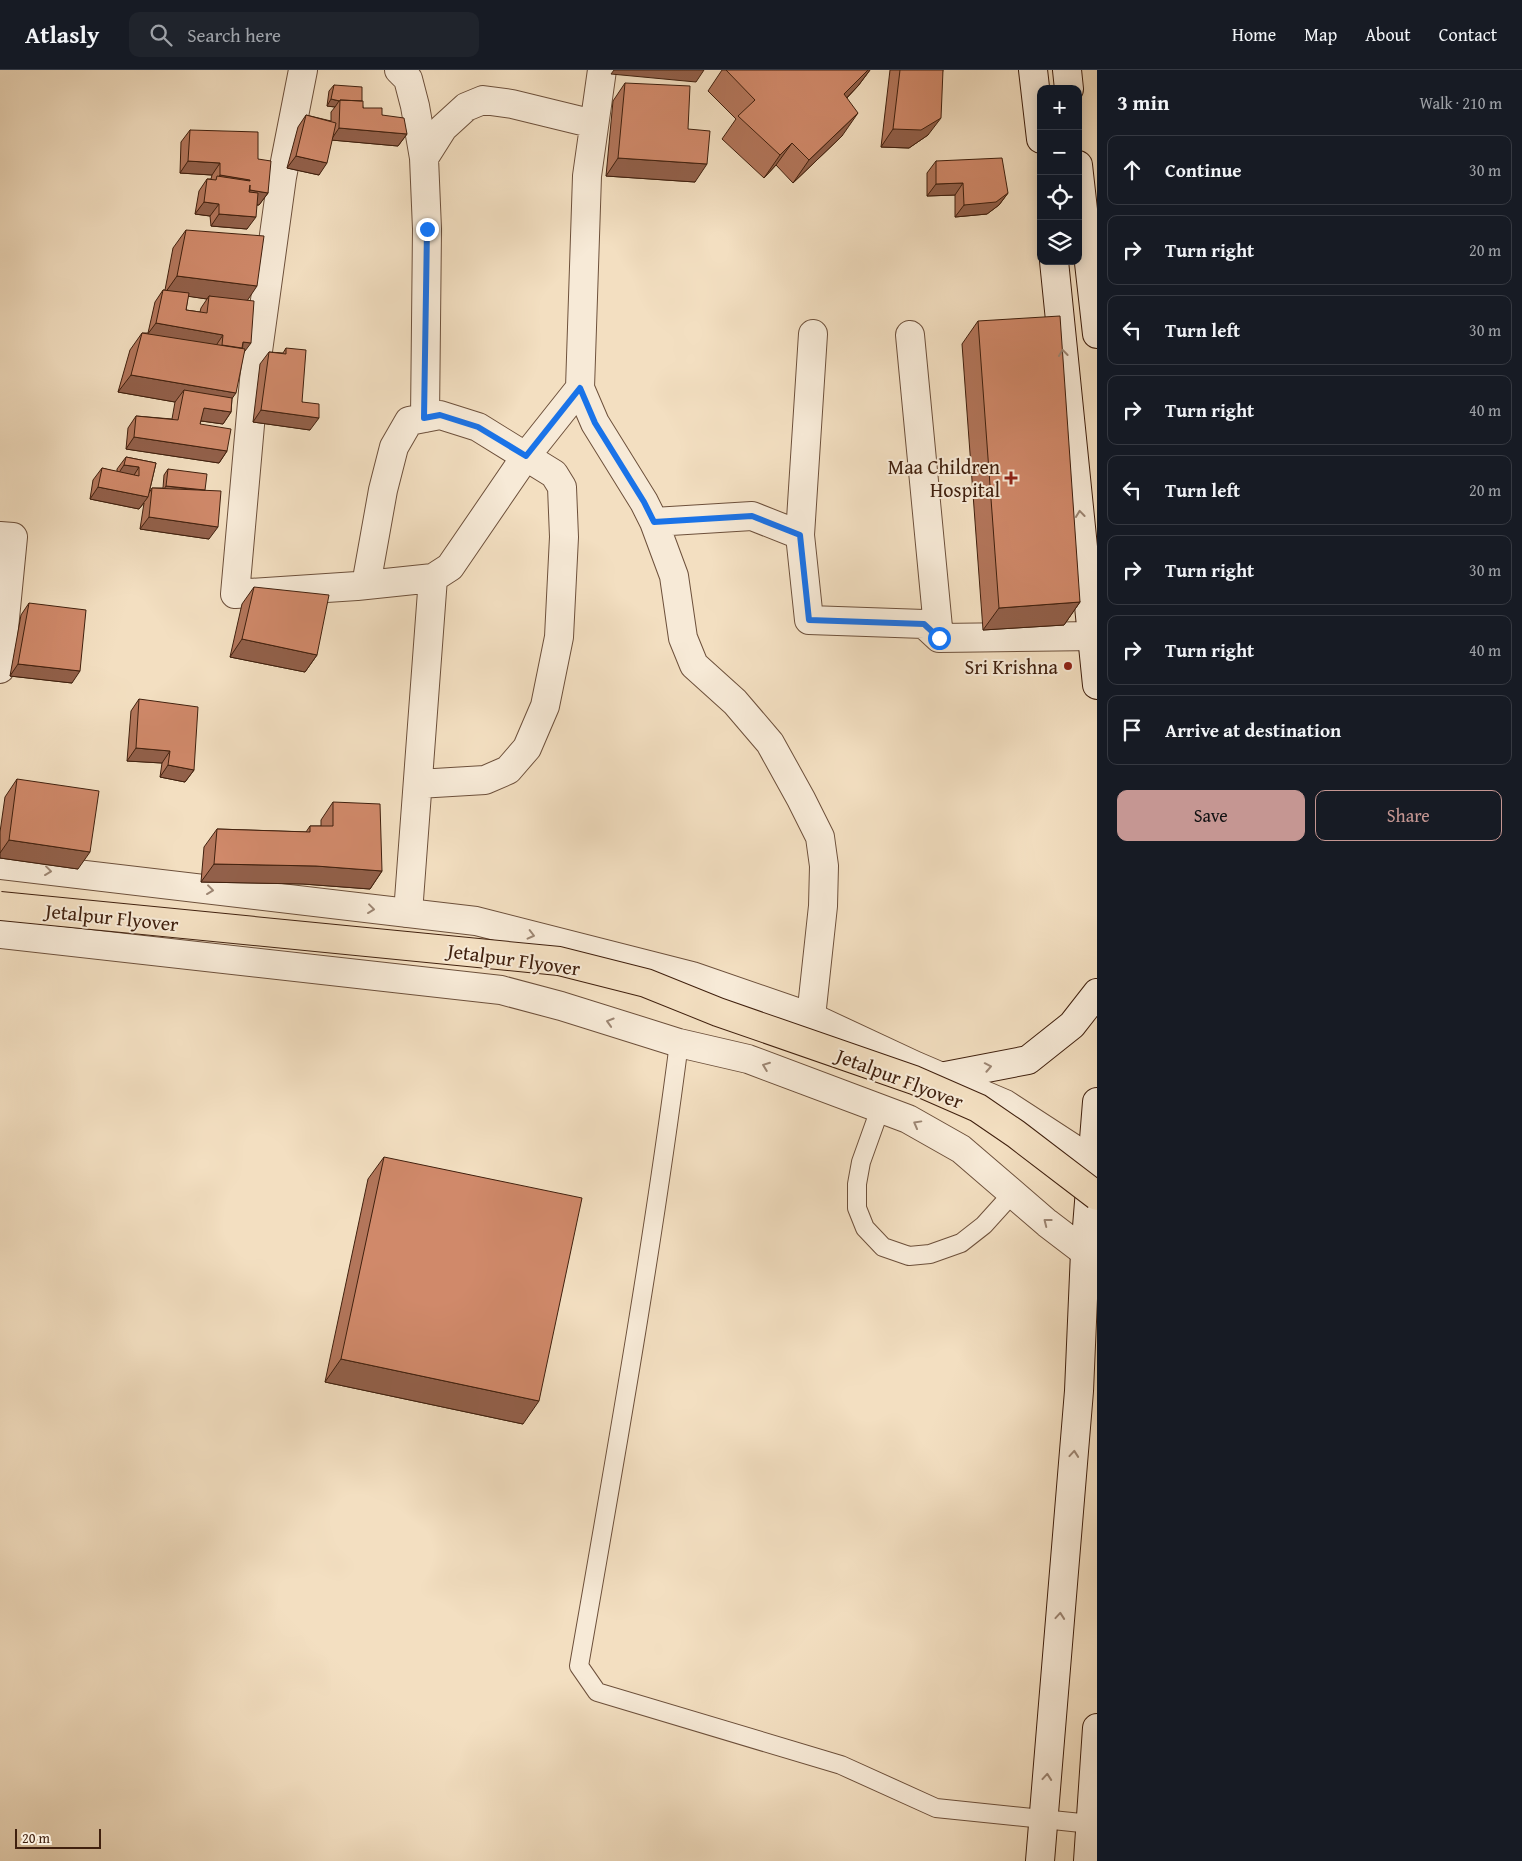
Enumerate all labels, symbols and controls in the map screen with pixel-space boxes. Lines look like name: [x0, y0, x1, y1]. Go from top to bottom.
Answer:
search box: [129, 12, 479, 57]
text: Atlasly: [25, 17, 99, 52]
icon: search: [147, 21, 175, 49]
text: Search here: [187, 21, 281, 49]
text: Home: [1232, 21, 1276, 48]
text: Map: [1304, 21, 1337, 48]
text: About: [1365, 21, 1411, 48]
text: Contact: [1439, 21, 1497, 48]
map controls: [1037, 85, 1082, 265]
button: +: [1037, 85, 1082, 130]
text: 3 min: [1117, 87, 1169, 118]
text: Walk · 210 m: [1419, 91, 1502, 115]
button: −: [1037, 130, 1082, 175]
icon: ahead: [1118, 156, 1146, 184]
text: Continue: [1165, 156, 1242, 184]
text: 30 m: [1469, 158, 1501, 182]
button: locate: [1037, 175, 1082, 220]
route end: [416, 218, 439, 241]
button: layers: [1037, 220, 1082, 265]
icon: right: [1118, 236, 1146, 264]
text: Turn right: [1165, 236, 1254, 264]
text: 20 m: [1469, 238, 1501, 262]
icon: left: [1118, 316, 1146, 344]
text: Turn left: [1165, 316, 1240, 344]
text: 30 m: [1469, 318, 1501, 342]
one-way arrow: [1058, 348, 1069, 356]
icon: right: [1118, 396, 1146, 424]
text: Turn right: [1165, 396, 1254, 424]
text: 40 m: [1469, 398, 1501, 422]
place label: Maa Children Hospital: [888, 452, 1000, 504]
marker: Maa Children Hospital: [1004, 471, 1018, 485]
icon: left: [1118, 476, 1146, 504]
text: Turn left: [1165, 476, 1240, 504]
text: 20 m: [1469, 478, 1501, 502]
one-way arrow: [1075, 510, 1086, 518]
icon: right: [1118, 556, 1146, 584]
text: Turn right: [1165, 556, 1254, 584]
text: 30 m: [1469, 558, 1501, 582]
route start: [928, 627, 951, 650]
icon: right: [1118, 636, 1146, 664]
text: Turn right: [1165, 636, 1254, 664]
text: 40 m: [1469, 638, 1501, 662]
place label: Sri Krishna: [964, 652, 1059, 681]
marker: Sri Krishna: [1062, 660, 1074, 672]
icon: arrive: [1118, 716, 1146, 744]
text: Arrive at destination: [1165, 716, 1341, 744]
button: Save: [1117, 790, 1305, 841]
button: Share: [1315, 790, 1502, 841]
one-way arrow: [45, 865, 53, 876]
one-way arrow: [206, 884, 214, 895]
street label: Jetalpur Flyover: [41, 895, 180, 938]
one-way arrow: [368, 903, 376, 914]
one-way arrow: [527, 929, 536, 940]
street label: Jetalpur Flyover: [443, 935, 582, 983]
one-way arrow: [606, 1017, 615, 1027]
street label: Jetalpur Flyover: [829, 1039, 968, 1116]
one-way arrow: [762, 1062, 771, 1072]
one-way arrow: [983, 1063, 992, 1073]
one-way arrow: [914, 1121, 923, 1131]
one-way arrow: [1043, 1219, 1052, 1228]
one-way arrow: [1068, 1449, 1079, 1457]
one-way arrow: [1055, 1611, 1066, 1619]
one-way arrow: [1041, 1773, 1052, 1781]
scale bar: [15, 1826, 101, 1849]
text: 20 m: [22, 1828, 50, 1848]

